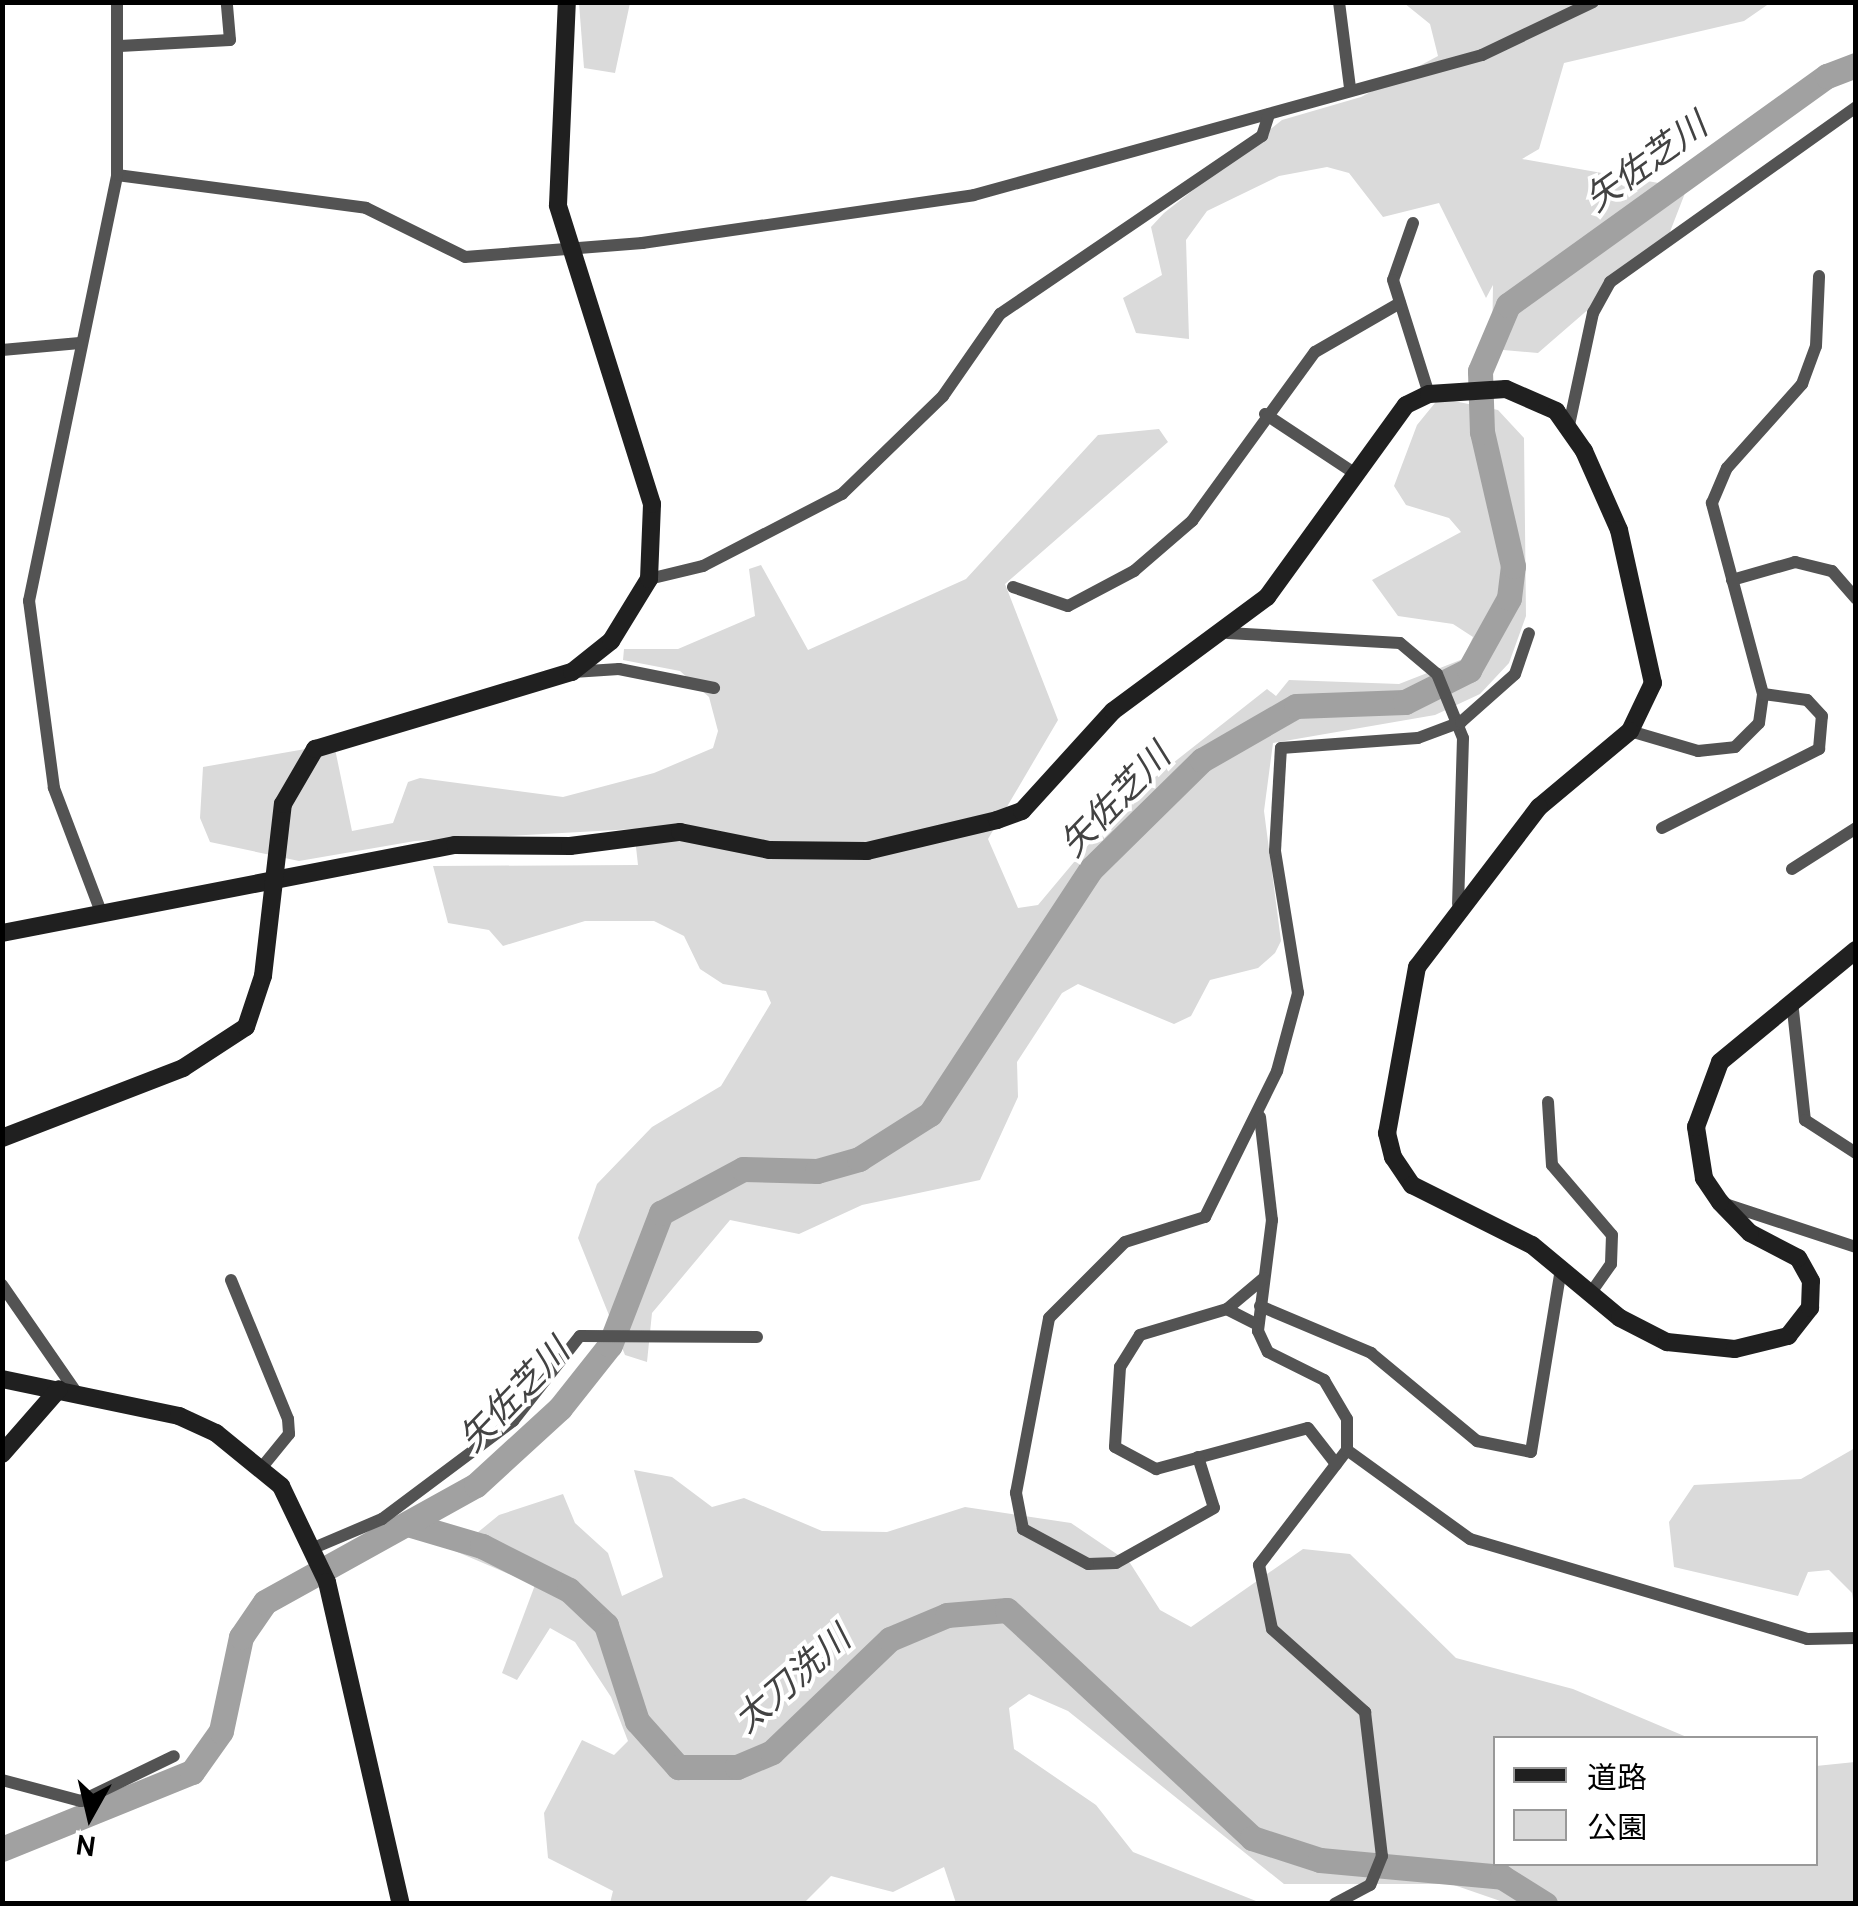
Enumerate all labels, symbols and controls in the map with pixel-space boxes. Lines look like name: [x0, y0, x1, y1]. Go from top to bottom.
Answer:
water label: 矢佐芝川: [1577, 104, 1715, 220]
water label: 矢佐芝川: [1051, 735, 1179, 865]
water label: 矢佐芝川: [450, 1330, 578, 1460]
water label: 太刀洗川: [725, 1617, 859, 1741]
legend: [1493, 1736, 1818, 1866]
text: 道路: [1587, 1759, 1647, 1796]
north arrow: [40, 1766, 140, 1866]
text: 公園: [1587, 1809, 1647, 1846]
text: N: [74, 1827, 98, 1864]

